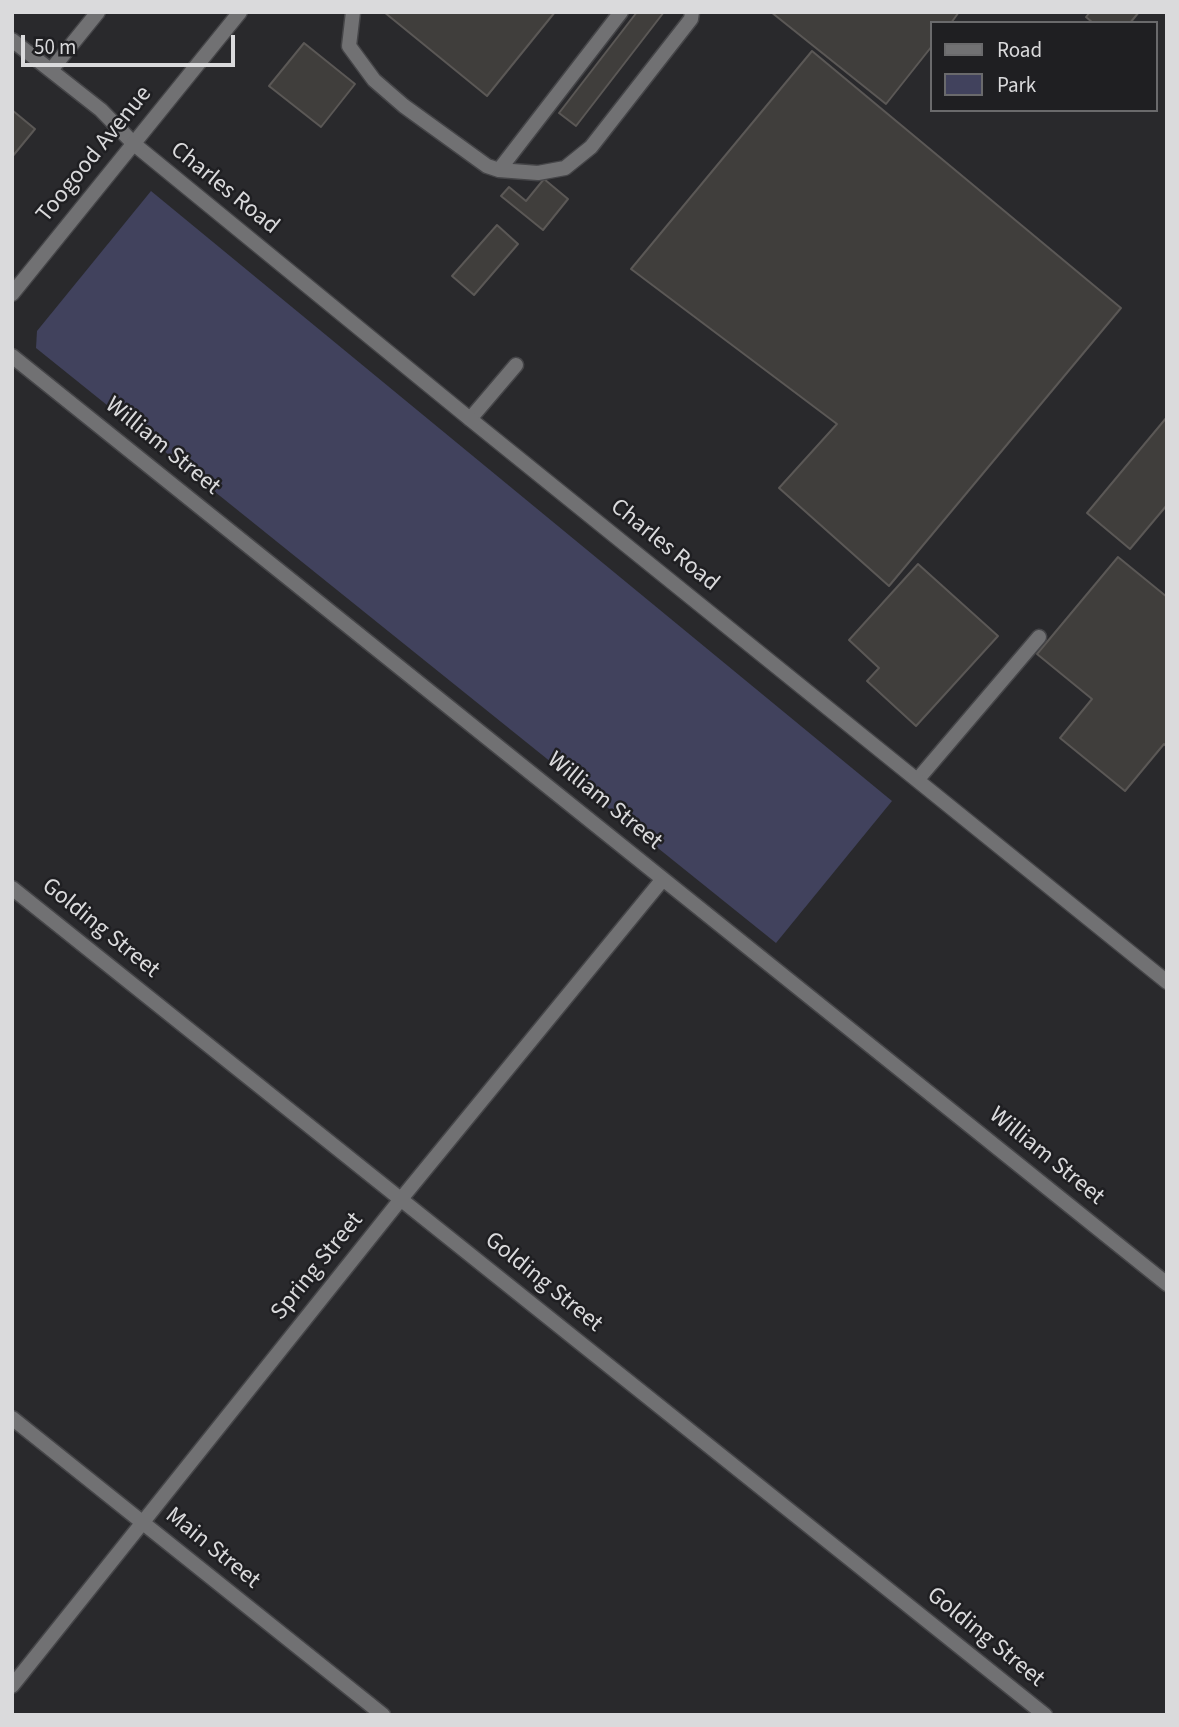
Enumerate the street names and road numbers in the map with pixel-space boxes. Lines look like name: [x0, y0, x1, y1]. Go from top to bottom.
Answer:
street label: Toogood Avenue: [31, 81, 159, 229]
street label: Charles Road: [164, 136, 284, 242]
street label: William Street: [99, 392, 225, 502]
street label: Charles Road: [604, 493, 724, 599]
street label: William Street: [541, 747, 667, 857]
street label: Golding Street: [35, 873, 165, 985]
street label: William Street: [983, 1102, 1109, 1212]
street label: Spring Street: [266, 1207, 370, 1327]
street label: Golding Street: [478, 1227, 608, 1339]
street label: Main Street: [159, 1502, 265, 1596]
street label: Golding Street: [920, 1582, 1050, 1694]

